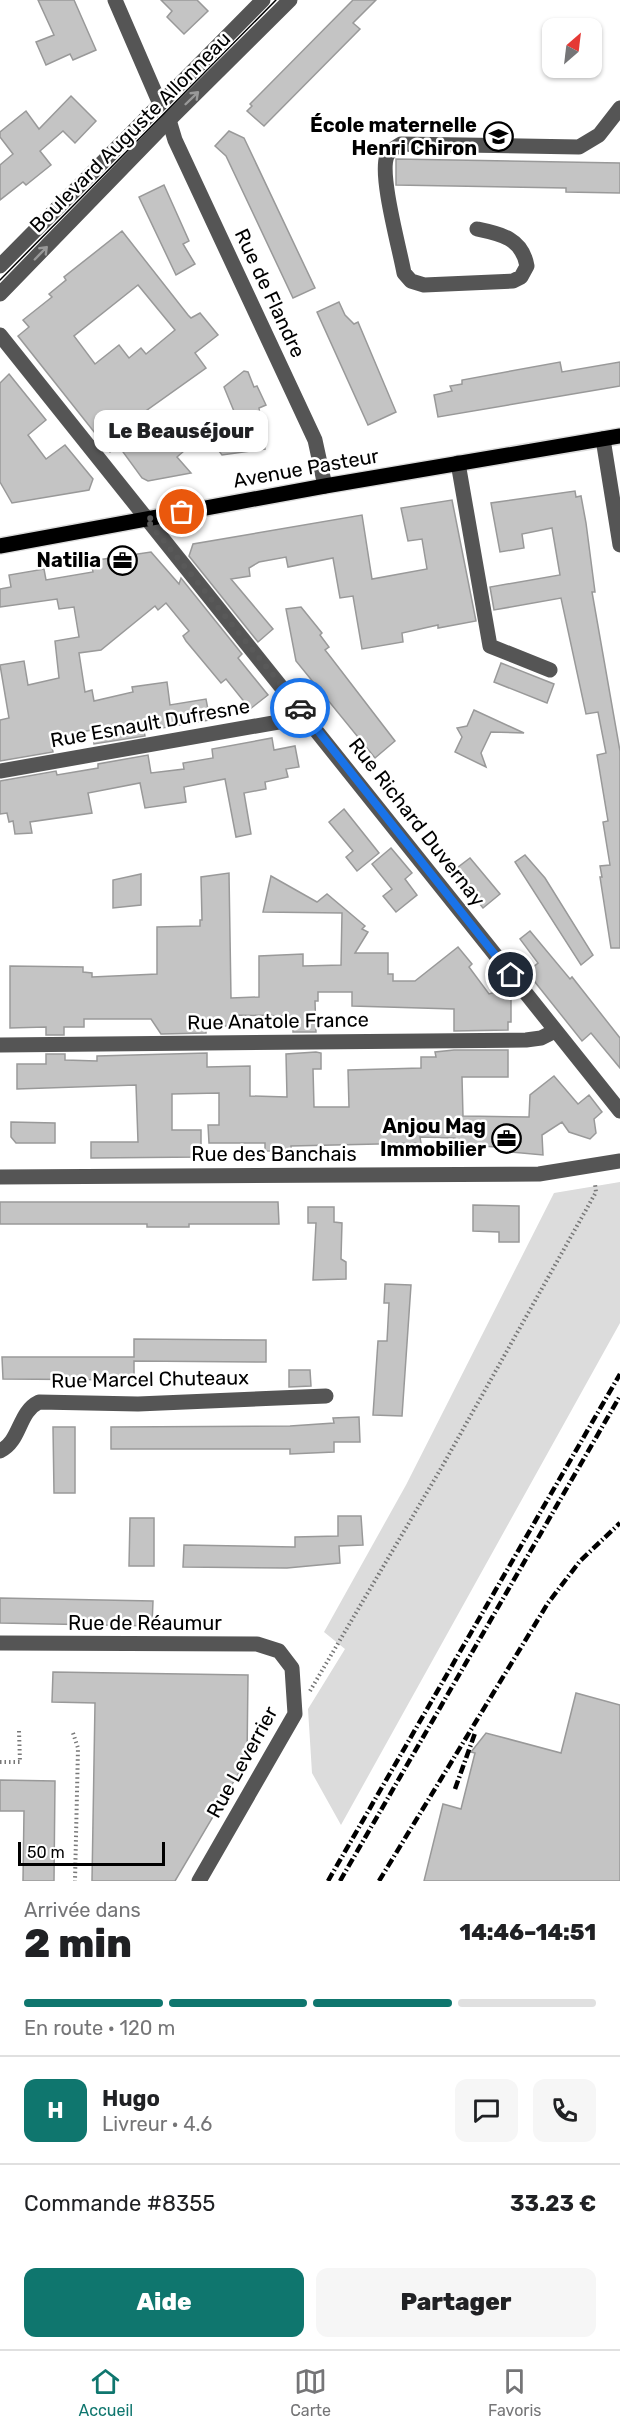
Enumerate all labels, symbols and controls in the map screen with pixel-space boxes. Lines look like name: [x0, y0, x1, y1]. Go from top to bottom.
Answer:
north arrow: [542, 18, 602, 78]
map controls: [542, 18, 602, 78]
street label: Boulevard Auguste Allonneau: [25, 27, 235, 237]
one-way arrow: [184, 91, 199, 105]
place label: École maternelle Henri Chiron: [310, 113, 477, 160]
school or university icon: École maternelle Henri Chiron: [482, 121, 514, 153]
street label: Rue de Flandre: [230, 225, 310, 361]
one-way arrow: [34, 245, 48, 260]
callout: Le Beauséjour: [95, 410, 269, 452]
text: Le Beauséjour: [108, 419, 254, 443]
street label: Avenue Pasteur: [231, 443, 381, 493]
pin: [156, 486, 207, 537]
icon: bag: [165, 495, 198, 528]
office icon: Natilia: [106, 544, 138, 576]
place label: Natilia: [37, 548, 101, 572]
courier: [270, 678, 330, 738]
icon: car: [284, 692, 317, 725]
street label: Rue Esnault Dufresne: [48, 694, 252, 752]
street label: Rue Richard Duvernay: [344, 733, 490, 911]
pin: [485, 949, 536, 1000]
icon: home: [494, 958, 527, 991]
street label: Rue Anatole France: [187, 1007, 369, 1035]
place label: Anjou Mag Immobilier: [380, 1114, 486, 1161]
office icon: Anjou Mag Immobilier: [491, 1122, 523, 1154]
street label: Rue des Banchais: [191, 1142, 357, 1166]
street label: Rue Marcel Chuteaux: [51, 1365, 249, 1393]
street label: Rue de Réaumur: [68, 1611, 222, 1635]
street label: Rue Leverrier: [201, 1702, 283, 1822]
scale bar: [18, 1839, 165, 1866]
text: 50 m: [27, 1843, 65, 1862]
text: Arrivée dans: [24, 1898, 141, 1922]
text: 14:46–14:51: [460, 1919, 596, 1946]
text: 2 min: [24, 1921, 132, 1967]
text: En route · 120 m: [24, 2016, 175, 2040]
button: chat: [455, 2079, 518, 2142]
button: phone: [533, 2079, 596, 2142]
text: Hugo: [102, 2085, 160, 2112]
text: H: [47, 2097, 64, 2124]
text: Livreur · 4.6: [102, 2112, 212, 2136]
text: Commande #8355: [24, 2190, 215, 2217]
text: 33.23 €: [510, 2190, 596, 2217]
button: Aide: [24, 2268, 304, 2337]
button: Partager: [316, 2268, 596, 2337]
tab: Accueil: [79, 2365, 133, 2420]
tab: Carte: [290, 2365, 331, 2420]
tab: Favoris: [488, 2365, 541, 2420]

